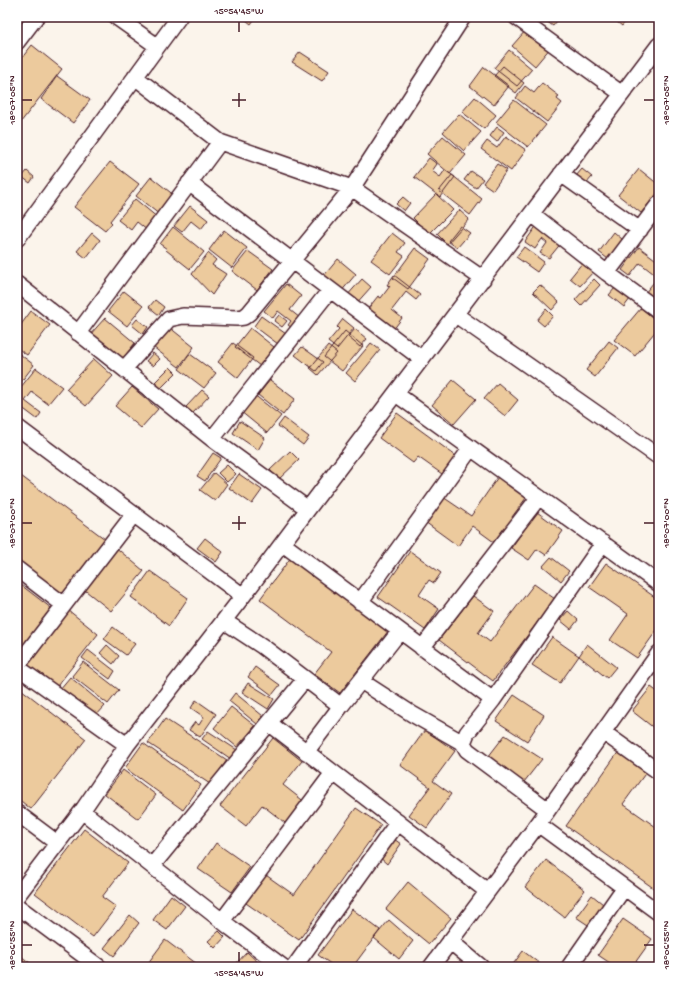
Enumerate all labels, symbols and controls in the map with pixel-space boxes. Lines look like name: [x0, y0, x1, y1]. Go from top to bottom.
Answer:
text: 15°54'45"W: [214, 6, 264, 18]
text: 18°07'05"N: [7, 75, 19, 126]
text: 18°07'05"N: [661, 75, 673, 126]
text: 18°07'00"N: [7, 498, 19, 549]
text: 18°07'00"N: [661, 498, 673, 549]
text: 18°06'55"N: [7, 920, 19, 970]
text: 18°06'55"N: [661, 920, 673, 970]
text: 15°54'45"W: [214, 968, 264, 980]

